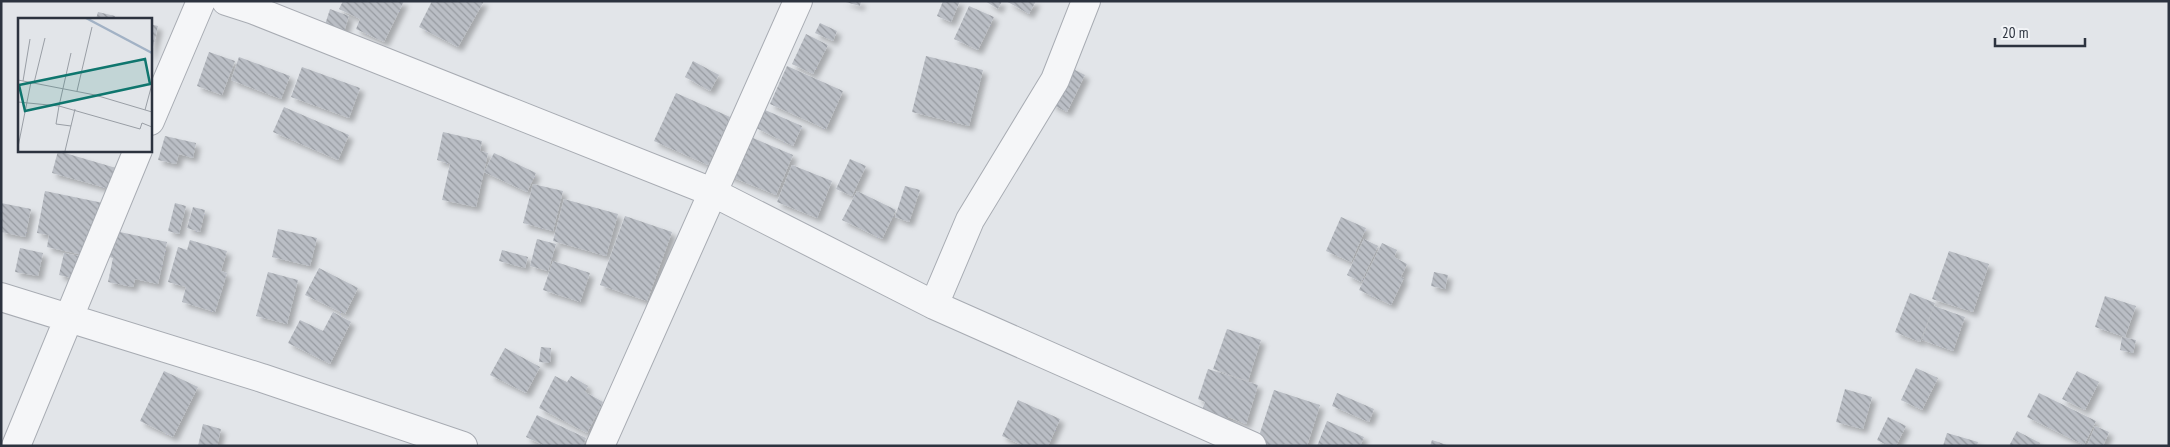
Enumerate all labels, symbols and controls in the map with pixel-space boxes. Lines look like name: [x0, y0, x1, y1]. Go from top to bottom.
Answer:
scale bar: [1995, 15, 2085, 47]
inset map: [18, 18, 151, 151]
text: 20 m: [2002, 23, 2028, 42]

